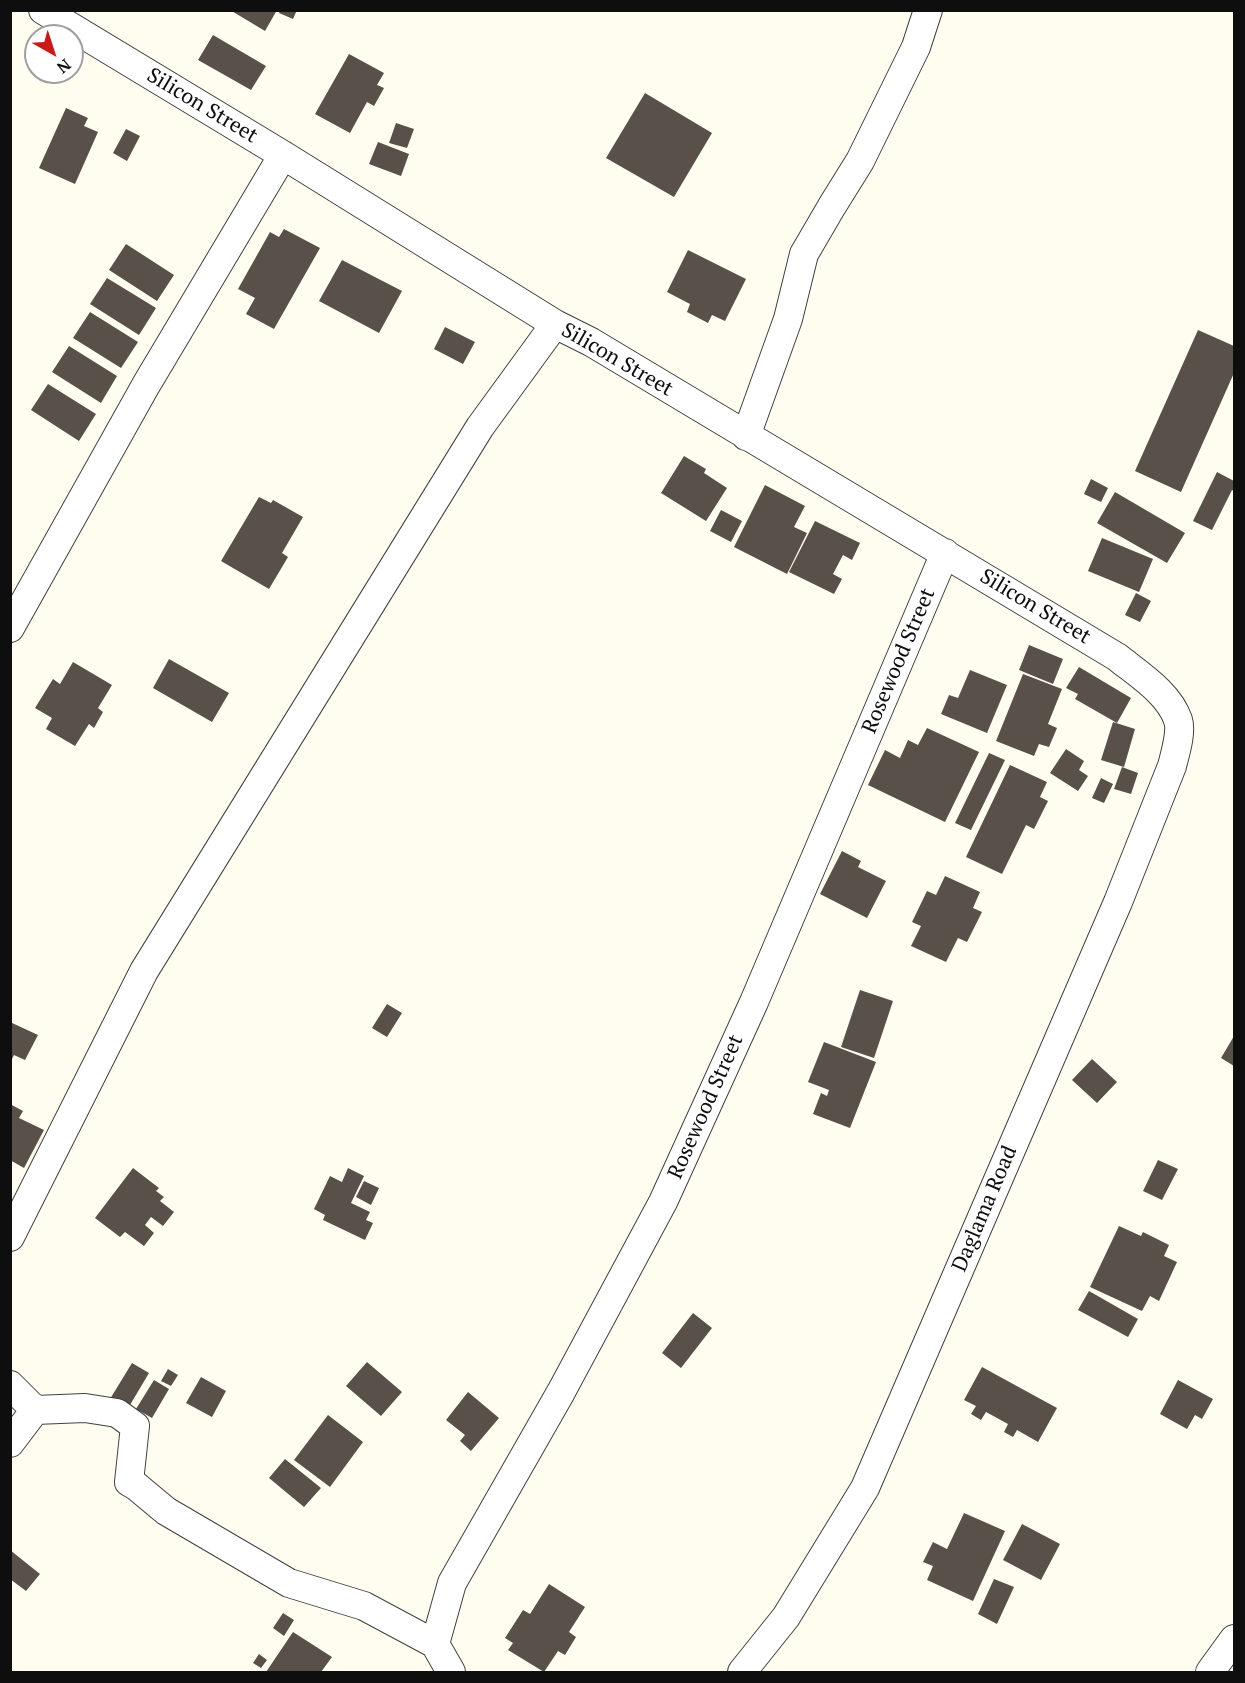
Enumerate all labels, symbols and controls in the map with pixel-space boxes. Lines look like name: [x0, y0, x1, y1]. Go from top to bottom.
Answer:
north arrow: [24, 24, 84, 84]
text: N: [52, 54, 76, 79]
street label: Silicon Street: [142, 63, 262, 149]
street label: Silicon Street: [557, 318, 677, 402]
street label: Silicon Street: [975, 564, 1095, 650]
street label: Rosewood Street: [857, 585, 941, 737]
street label: Rosewood Street: [663, 1031, 749, 1183]
street label: Daglama Road: [947, 1142, 1023, 1276]

